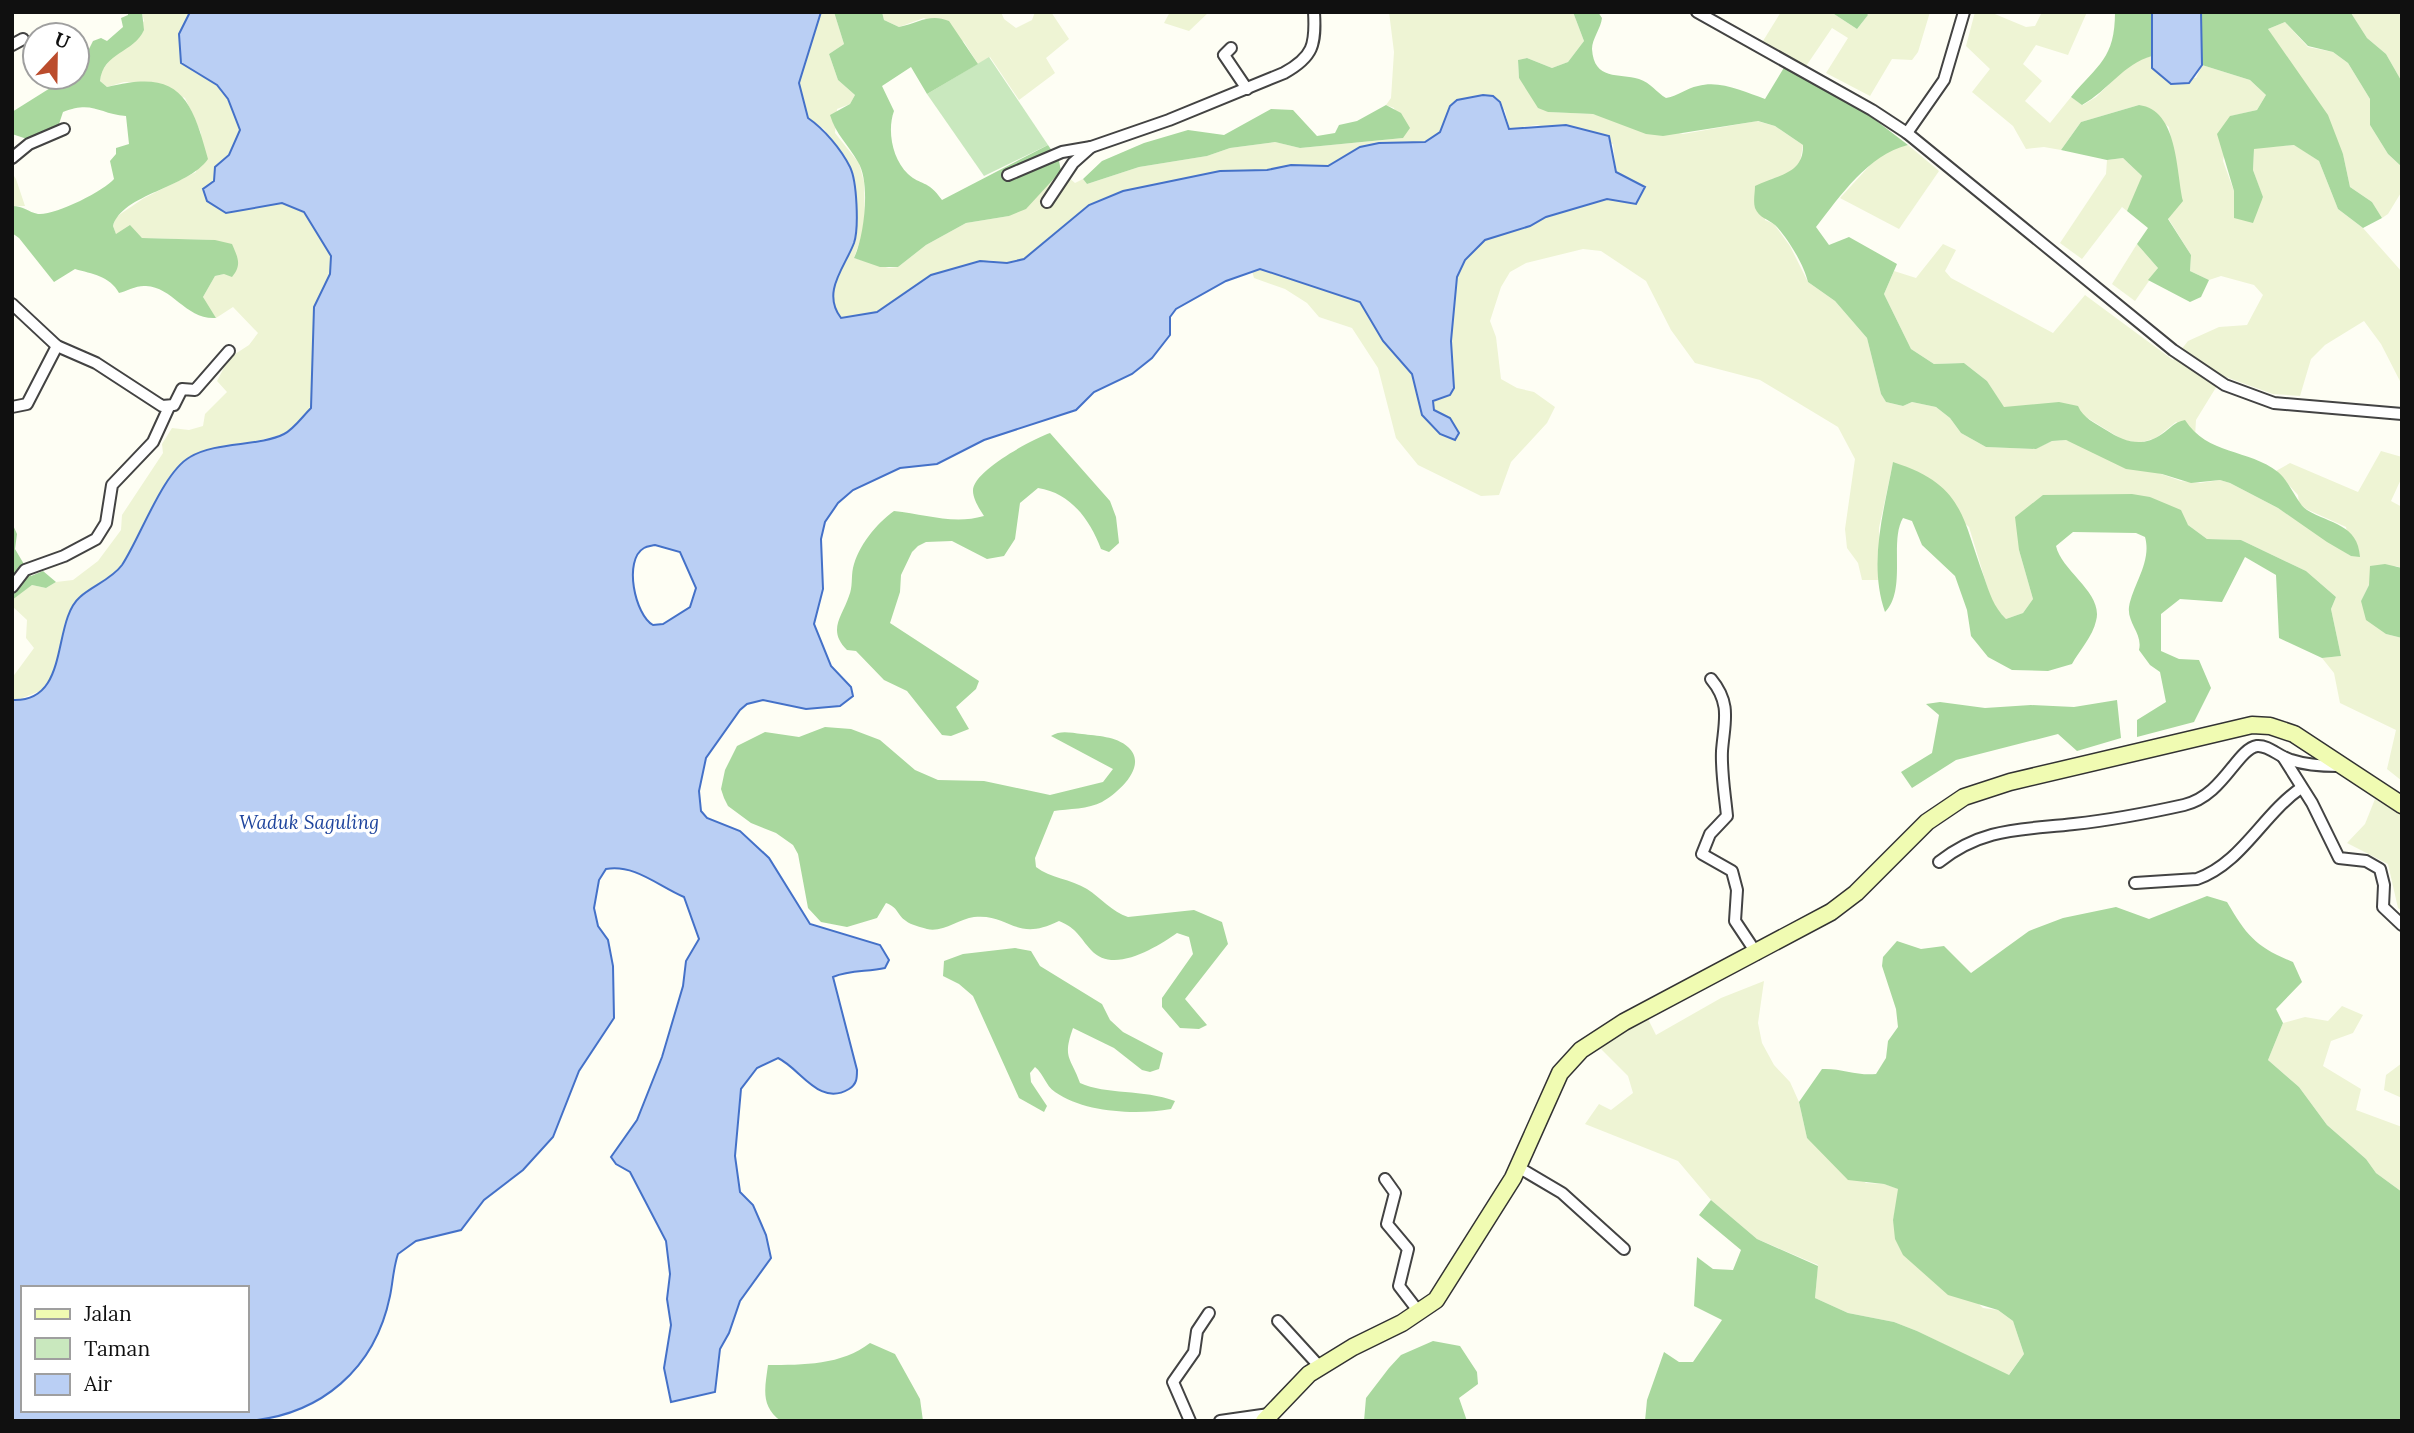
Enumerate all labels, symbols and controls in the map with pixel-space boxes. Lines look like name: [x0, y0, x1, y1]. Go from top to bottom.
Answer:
north arrow: [21, 21, 91, 91]
text: U: [51, 26, 74, 54]
water label: Waduk Saguling: [239, 810, 379, 834]
legend: [21, 1286, 248, 1412]
text: Jalan: [83, 1300, 132, 1327]
text: Taman: [84, 1335, 150, 1362]
text: Air: [83, 1370, 112, 1397]

